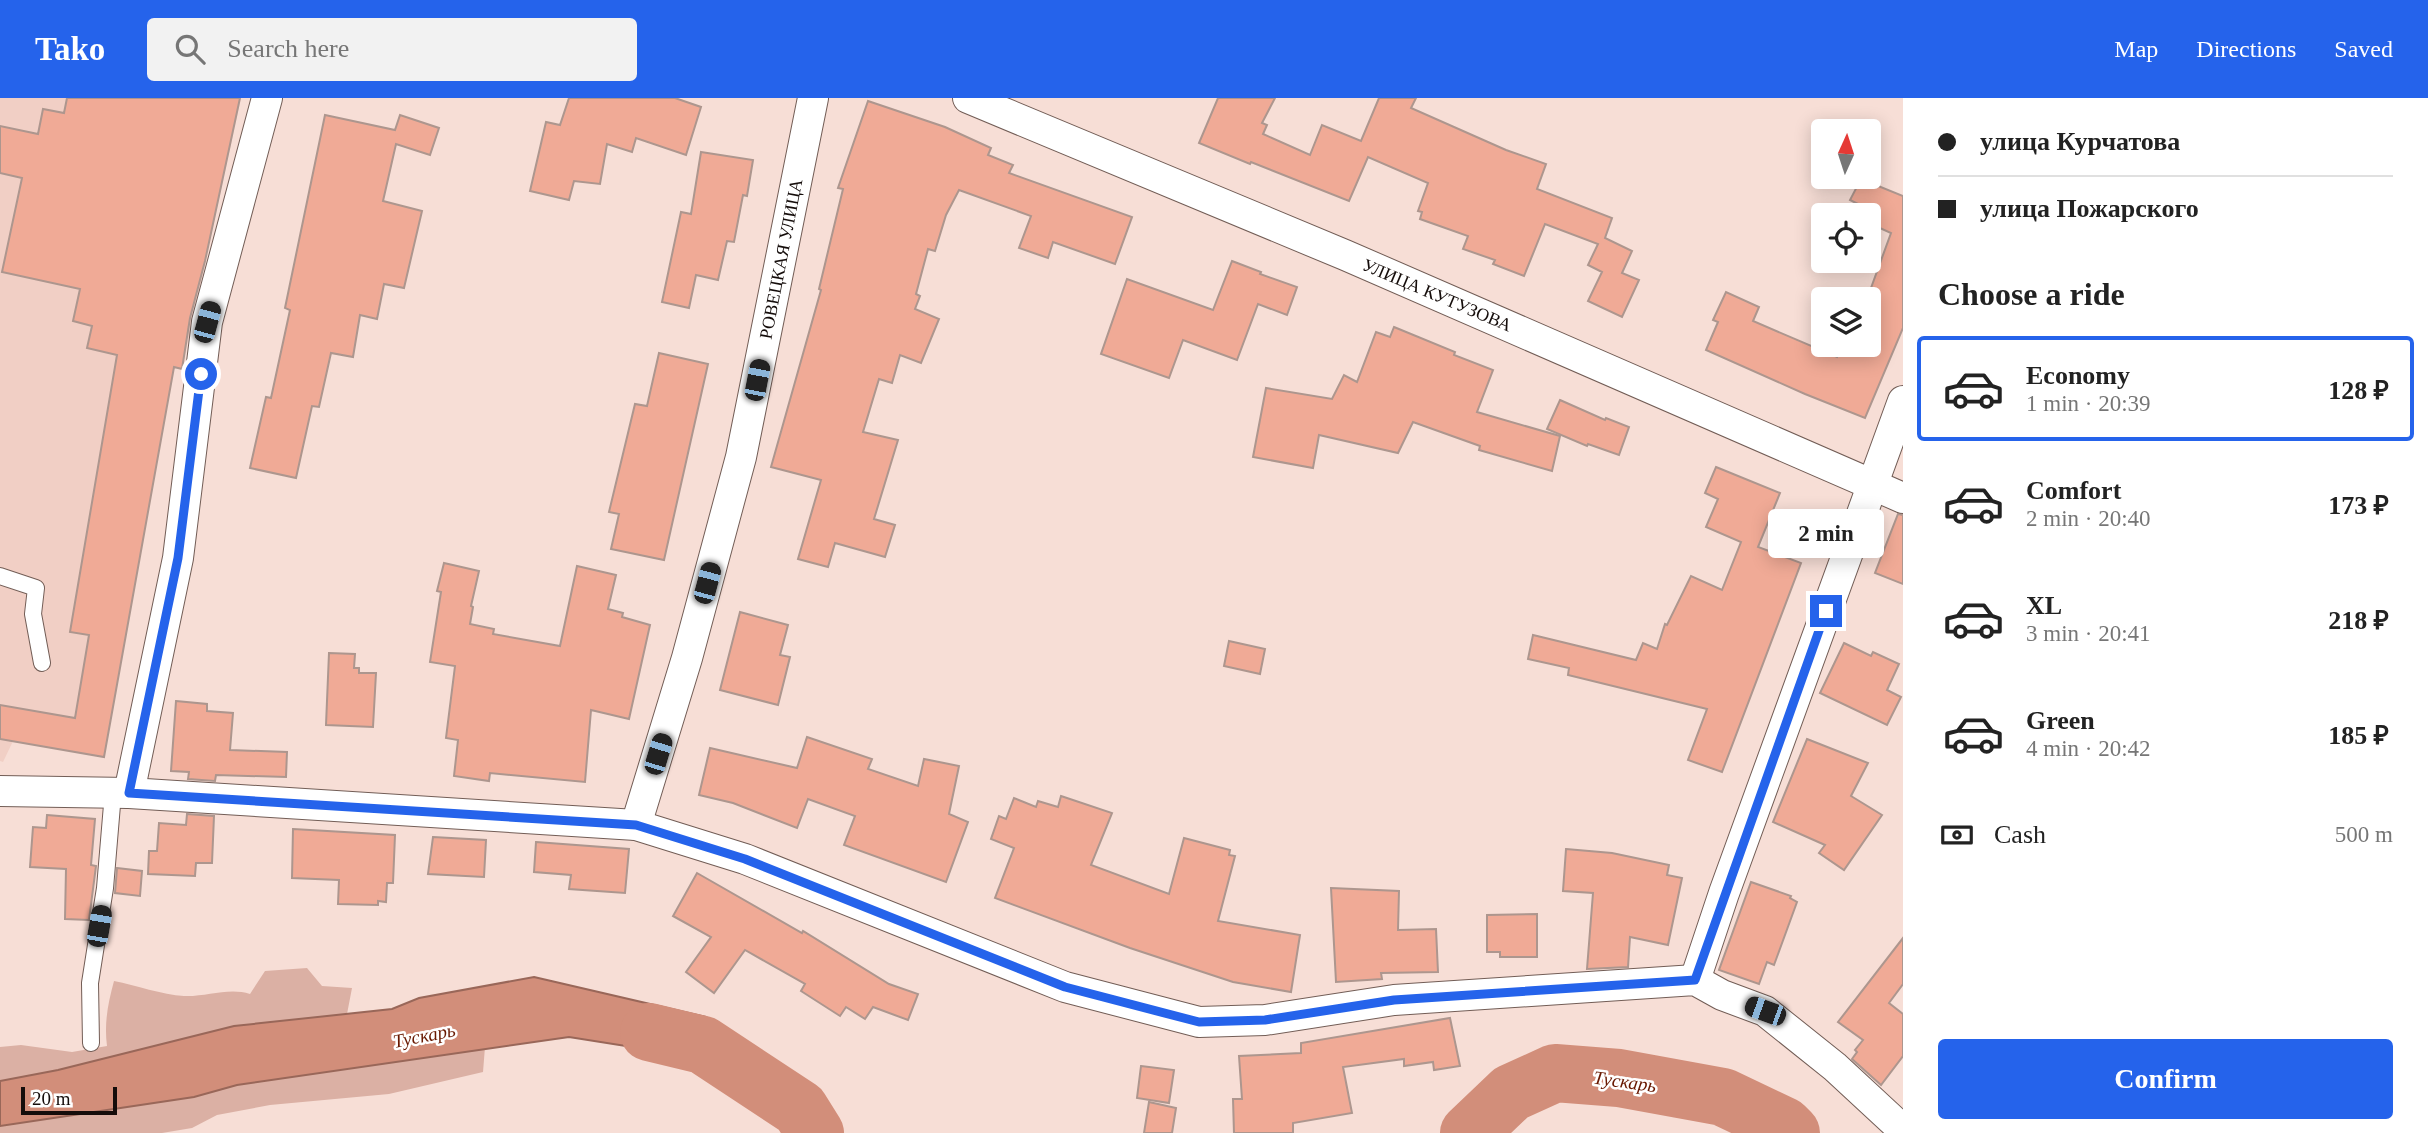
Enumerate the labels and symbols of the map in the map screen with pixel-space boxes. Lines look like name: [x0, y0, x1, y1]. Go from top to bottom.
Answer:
north arrow: [1811, 119, 1881, 189]
street label: РОВЕЦКАЯ УЛИЦА: [756, 177, 806, 341]
street label: УЛИЦА КУТУЗОВА: [1359, 254, 1515, 336]
car: [192, 299, 223, 345]
car: [743, 357, 772, 403]
route start: [185, 358, 217, 390]
callout: 2 min: [1768, 510, 1884, 559]
car: [692, 560, 723, 606]
route end: [1810, 595, 1842, 627]
car: [642, 731, 675, 777]
car: [86, 903, 113, 949]
car: [1742, 994, 1789, 1028]
water label: Тускарь: [391, 1019, 457, 1052]
water label: Тускарь: [1592, 1067, 1658, 1096]
scale bar: [21, 1084, 117, 1116]

